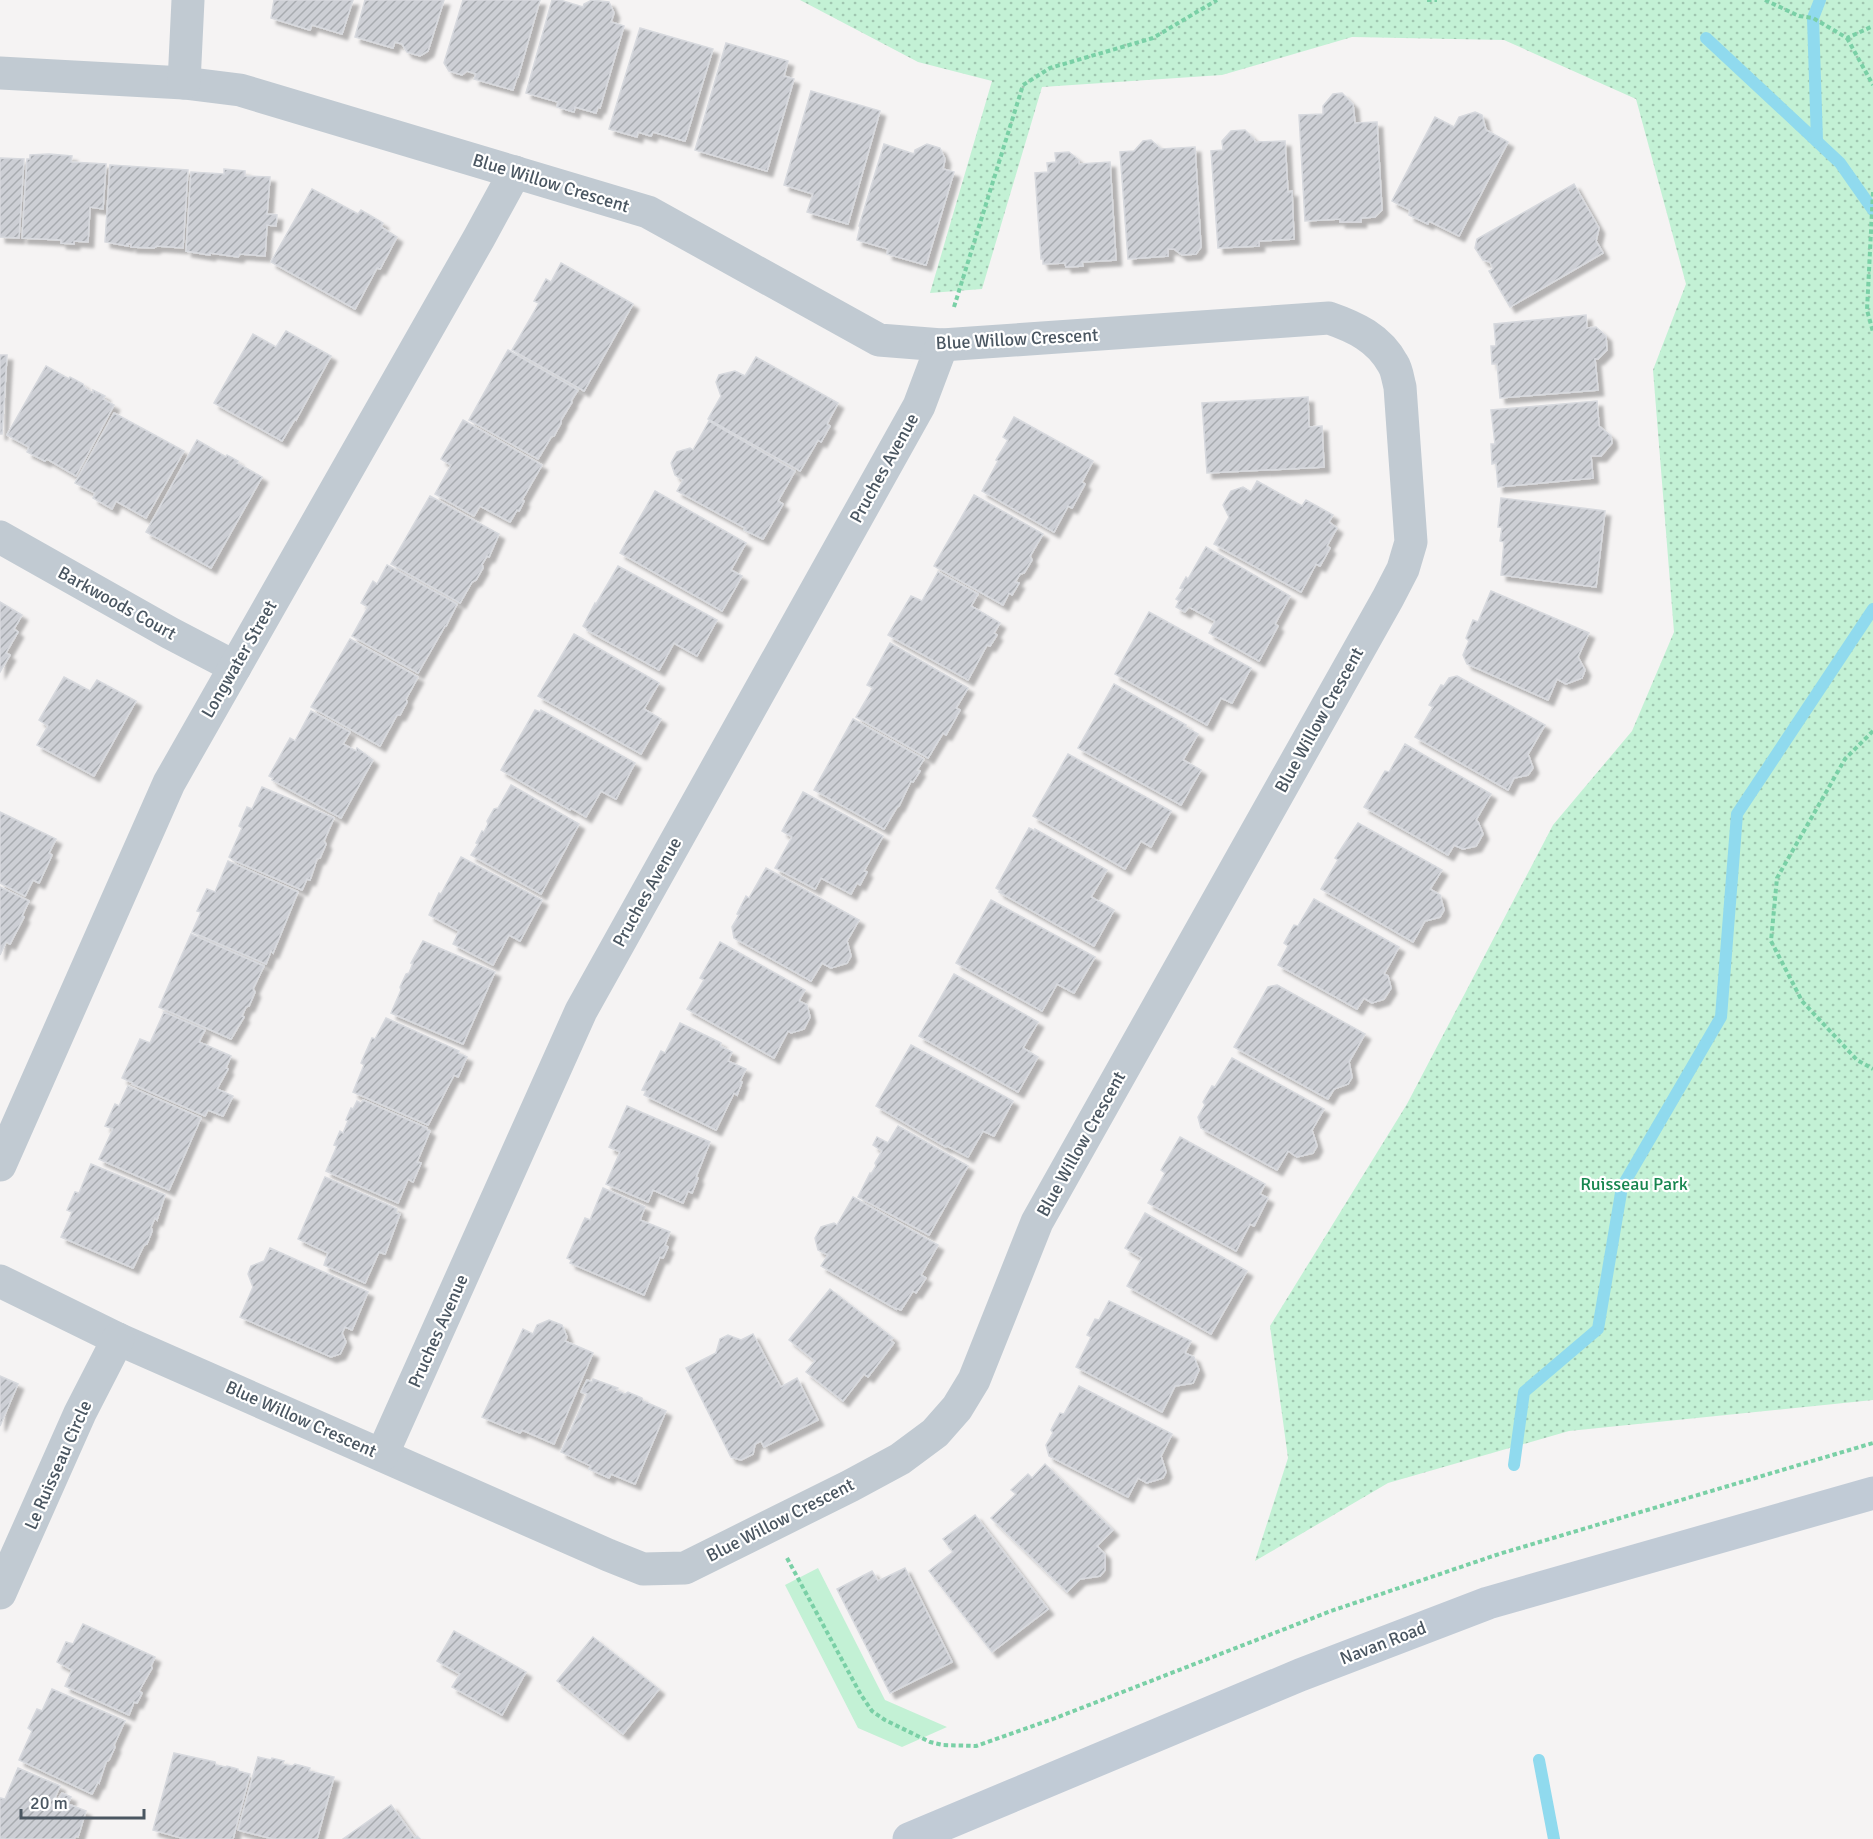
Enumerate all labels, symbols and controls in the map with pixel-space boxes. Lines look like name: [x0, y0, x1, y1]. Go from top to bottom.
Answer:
street label: Blue Willow Crescent: [470, 149, 632, 217]
street label: Blue Willow Crescent: [935, 324, 1099, 354]
street label: Pruches Avenue: [845, 409, 923, 527]
street label: Barkwoods Court: [54, 561, 180, 645]
street label: Longwater Street: [196, 596, 282, 722]
street label: Blue Willow Crescent: [1270, 643, 1368, 797]
street label: Pruches Avenue: [608, 833, 686, 951]
street label: Blue Willow Crescent: [1032, 1067, 1130, 1221]
park label: Ruisseau Park: [1580, 1173, 1688, 1195]
street label: Pruches Avenue: [403, 1271, 473, 1391]
street label: Blue Willow Crescent: [222, 1376, 380, 1462]
street label: Le Ruisseau Circle: [20, 1397, 96, 1533]
street label: Blue Willow Crescent: [702, 1473, 858, 1567]
street label: Navan Road: [1337, 1616, 1429, 1670]
scale bar: [21, 1782, 144, 1820]
text: 20 m: [30, 1792, 68, 1814]

